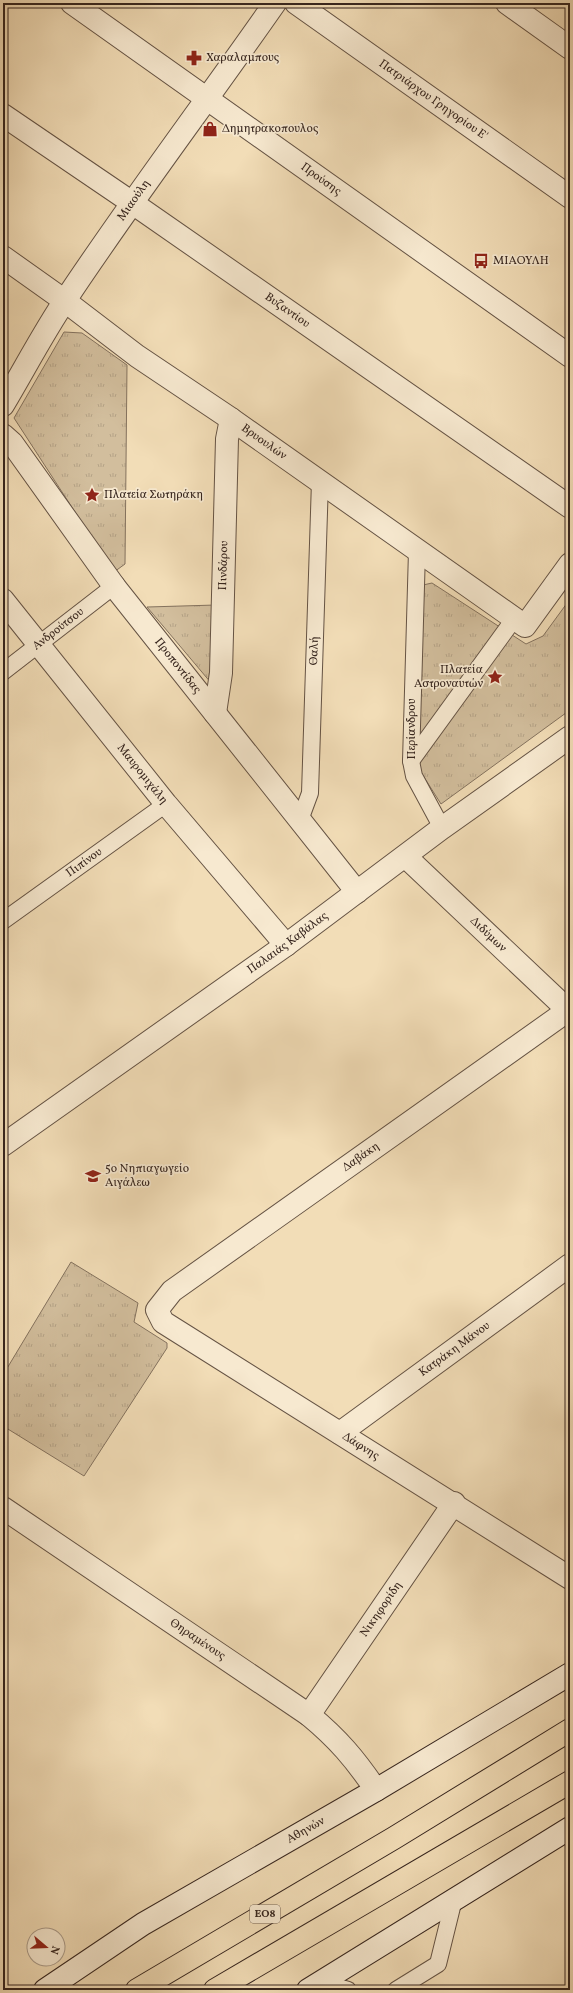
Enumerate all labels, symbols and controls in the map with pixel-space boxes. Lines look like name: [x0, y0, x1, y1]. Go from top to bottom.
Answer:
pharmacy icon: Χαραλαμπους: [185, 49, 203, 67]
place label: Χαραλαμπους: [206, 50, 279, 66]
street label: Πατριάρχου Γρηγορίου Ε': [375, 56, 491, 144]
shop icon: Δημητρακοπουλος: [201, 120, 219, 138]
place label: Δημητρακοπουλος: [222, 121, 318, 137]
street label: Προύσης: [297, 159, 344, 199]
street label: Μιαούλη: [114, 177, 154, 224]
bus stop icon: ΜΙΑΟΥΛΗ: [472, 252, 490, 270]
place label: ΜΙΑΟΥΛΗ: [493, 253, 549, 269]
street label: Βυζαντίου: [261, 289, 313, 332]
street label: Βρυουλών: [238, 421, 290, 464]
place icon: Πλατεία Σωτηράκη: [83, 486, 101, 504]
place label: Πλατεία Σωτηράκη: [104, 487, 203, 503]
street label: Πινδάρου: [215, 540, 232, 591]
street label: Ανδρούτσου: [29, 604, 88, 654]
street label: Προποντίδας: [150, 635, 205, 697]
street label: Θαλή: [306, 636, 323, 666]
place label: Πλατεία Αστροναυτών: [414, 662, 483, 692]
place icon: Πλατεία Αστροναυτών: [486, 668, 504, 686]
street label: Περίανδρου: [404, 698, 420, 760]
street label: Μαυρομιχάλη: [113, 741, 171, 808]
street label: Πιπίνου: [63, 844, 106, 881]
street label: Παλαιάς Καβάλας: [244, 908, 331, 978]
street label: Διδύμων: [466, 913, 510, 956]
street label: Δαβάκη: [339, 1138, 383, 1176]
place label: 5ο Νηπιαγωγείο Αιγάλεω: [105, 1161, 189, 1191]
school or university icon: 5ο Νηπιαγωγείο Αιγάλεω: [84, 1167, 102, 1185]
street label: Κατράκη Μάνου: [416, 1318, 494, 1381]
street label: Δάφνης: [339, 1429, 382, 1464]
street label: Νικηφορίδη: [356, 1578, 406, 1640]
street label: Θηραμένους: [167, 1615, 229, 1664]
street label: Αθηνών: [284, 1813, 328, 1848]
road number: ΕΟ8: [250, 1905, 280, 1923]
north arrow: [26, 1927, 66, 1967]
text: N: [46, 1944, 62, 1956]

